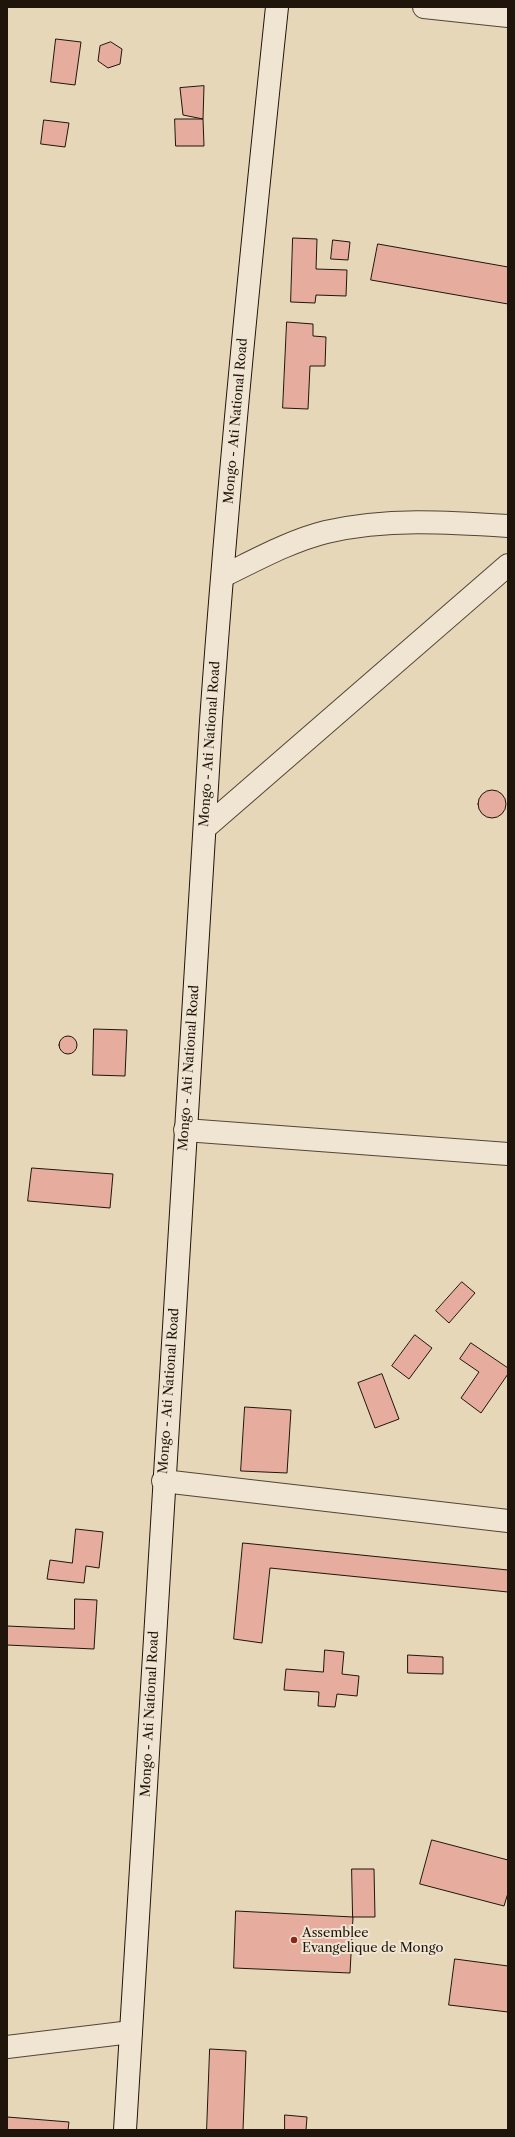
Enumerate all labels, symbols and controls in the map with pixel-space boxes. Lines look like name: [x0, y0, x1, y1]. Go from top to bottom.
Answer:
street label: Mongo - Ati National Road: [221, 337, 251, 505]
street label: Mongo - Ati National Road: [196, 660, 224, 828]
street label: Mongo - Ati National Road: [175, 984, 203, 1152]
street label: Mongo - Ati National Road: [155, 1307, 183, 1475]
street label: Mongo - Ati National Road: [138, 1631, 162, 1797]
place label: Assemblee Evangelique de Mongo: [302, 1925, 443, 1956]
marker: Assemblee Evangelique de Mongo: [289, 1935, 299, 1945]

